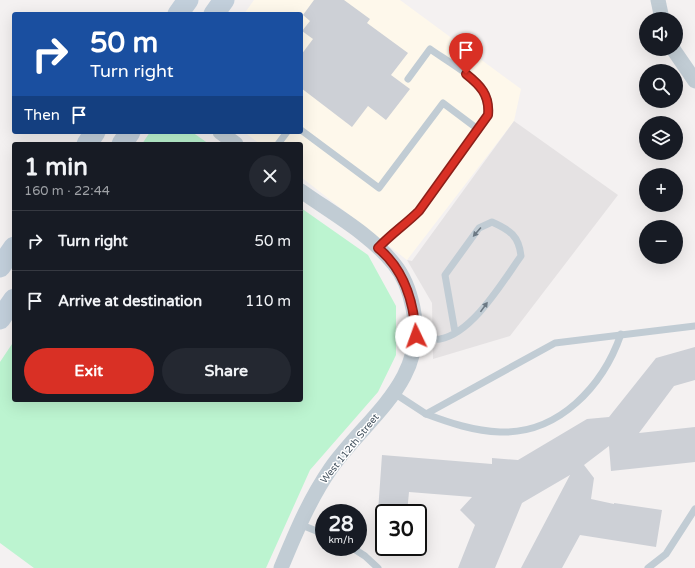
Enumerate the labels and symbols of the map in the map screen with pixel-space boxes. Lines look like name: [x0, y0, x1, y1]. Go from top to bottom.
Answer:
pin: [449, 33, 483, 74]
one-way arrow: [473, 226, 482, 237]
one-way arrow: [480, 302, 488, 312]
position arrow: [395, 315, 437, 357]
street label: West 112th Street: [318, 411, 382, 486]
speed limit sign: 30: [375, 504, 427, 556]

